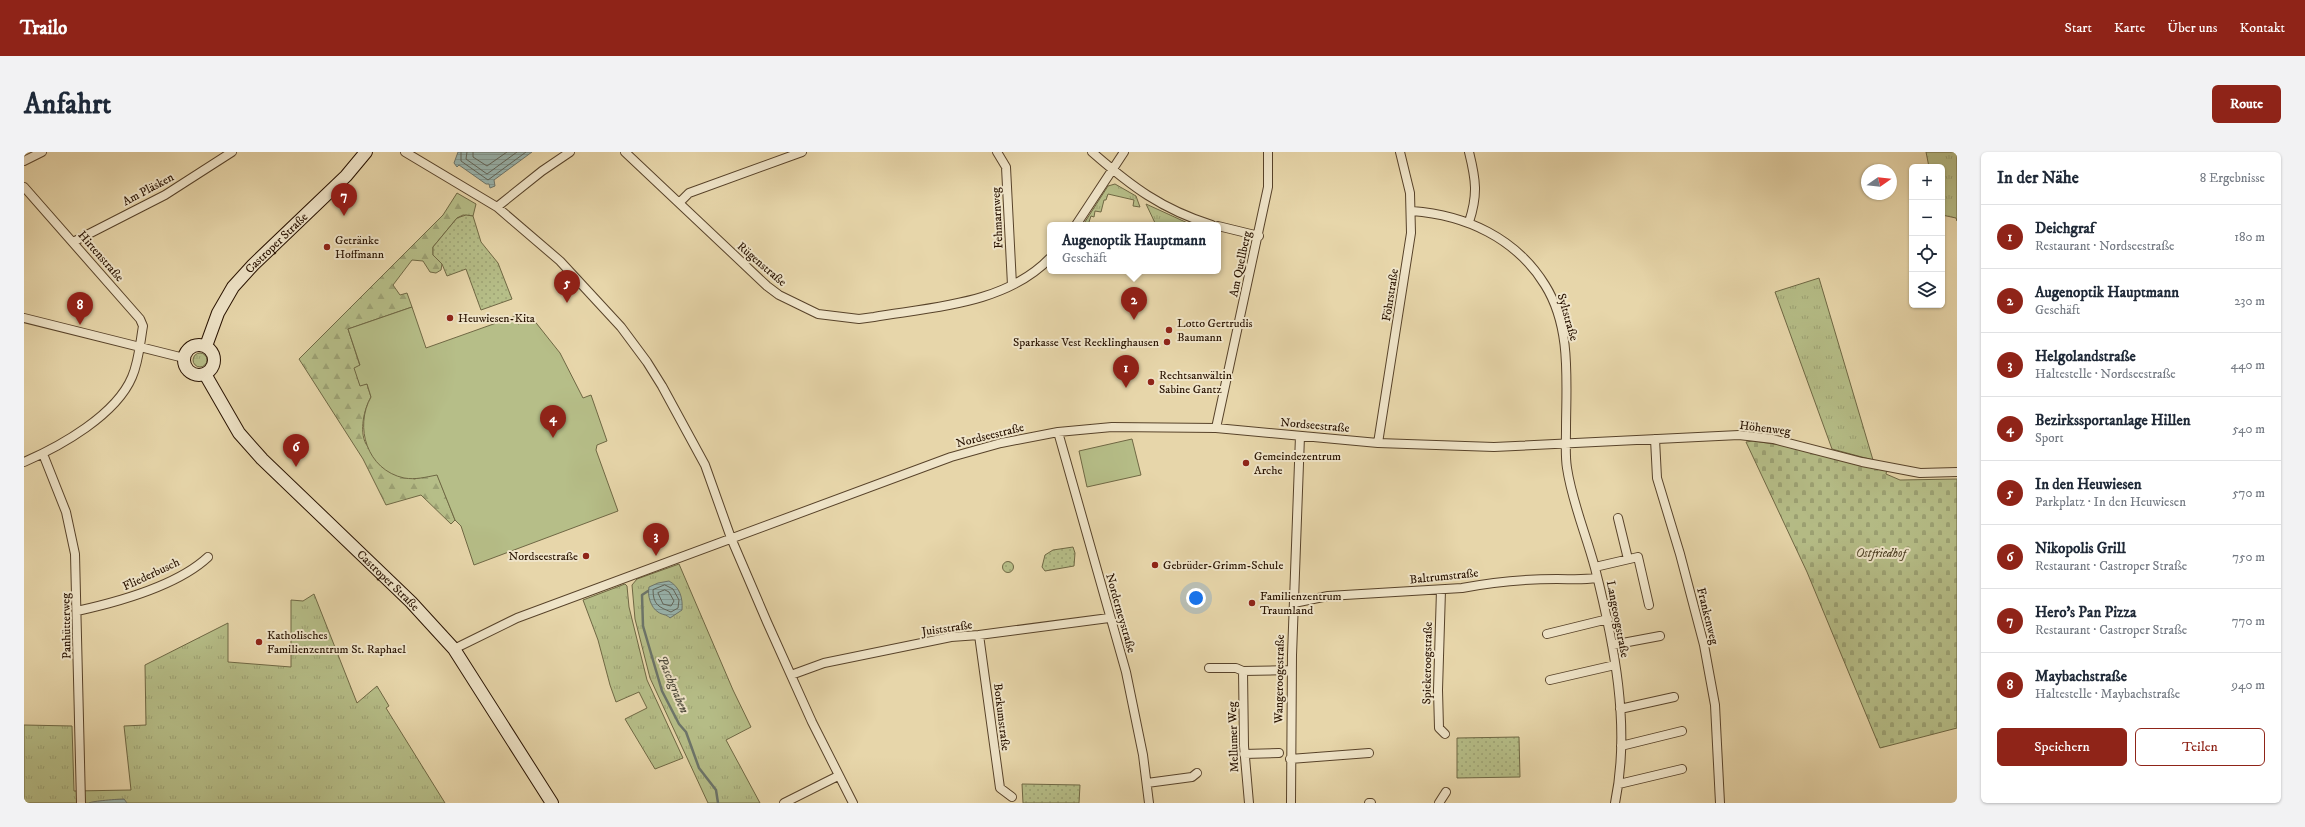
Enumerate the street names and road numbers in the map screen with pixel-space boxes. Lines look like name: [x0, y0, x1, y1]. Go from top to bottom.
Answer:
street label: Am Pläsken: [120, 169, 177, 209]
street label: Fehmarnweg: [988, 187, 1007, 249]
street label: Castroper Straße: [242, 210, 311, 277]
street label: Hirtenstraße: [75, 228, 127, 285]
street label: Am Quellberg: [1226, 230, 1255, 298]
street label: Rügenstraße: [734, 239, 789, 290]
street label: Föhrstraße: [1379, 268, 1402, 322]
street label: Syltstraße: [1554, 292, 1581, 343]
street label: Nordseestraße: [1280, 415, 1350, 436]
street label: Höhenweg: [1738, 418, 1792, 439]
street label: Nordseestraße: [955, 420, 1026, 451]
street label: Castroper Straße: [354, 547, 422, 614]
street label: Fliederbusch: [120, 554, 183, 594]
street label: Baltrumstraße: [1409, 565, 1479, 588]
street label: Norderneystraße: [1102, 572, 1139, 655]
street label: Langeoogstraße: [1603, 579, 1632, 659]
street label: Frankenweg: [1693, 586, 1722, 646]
street label: Panhütterweg: [58, 593, 75, 659]
street label: Juiststraße: [920, 618, 973, 640]
street label: Spiekeroogstraße: [1419, 621, 1436, 705]
street label: Wangeroogestraße: [1271, 634, 1288, 725]
street label: Borkumstraße: [990, 682, 1013, 752]
street label: Mellumer Weg: [1225, 701, 1242, 773]

